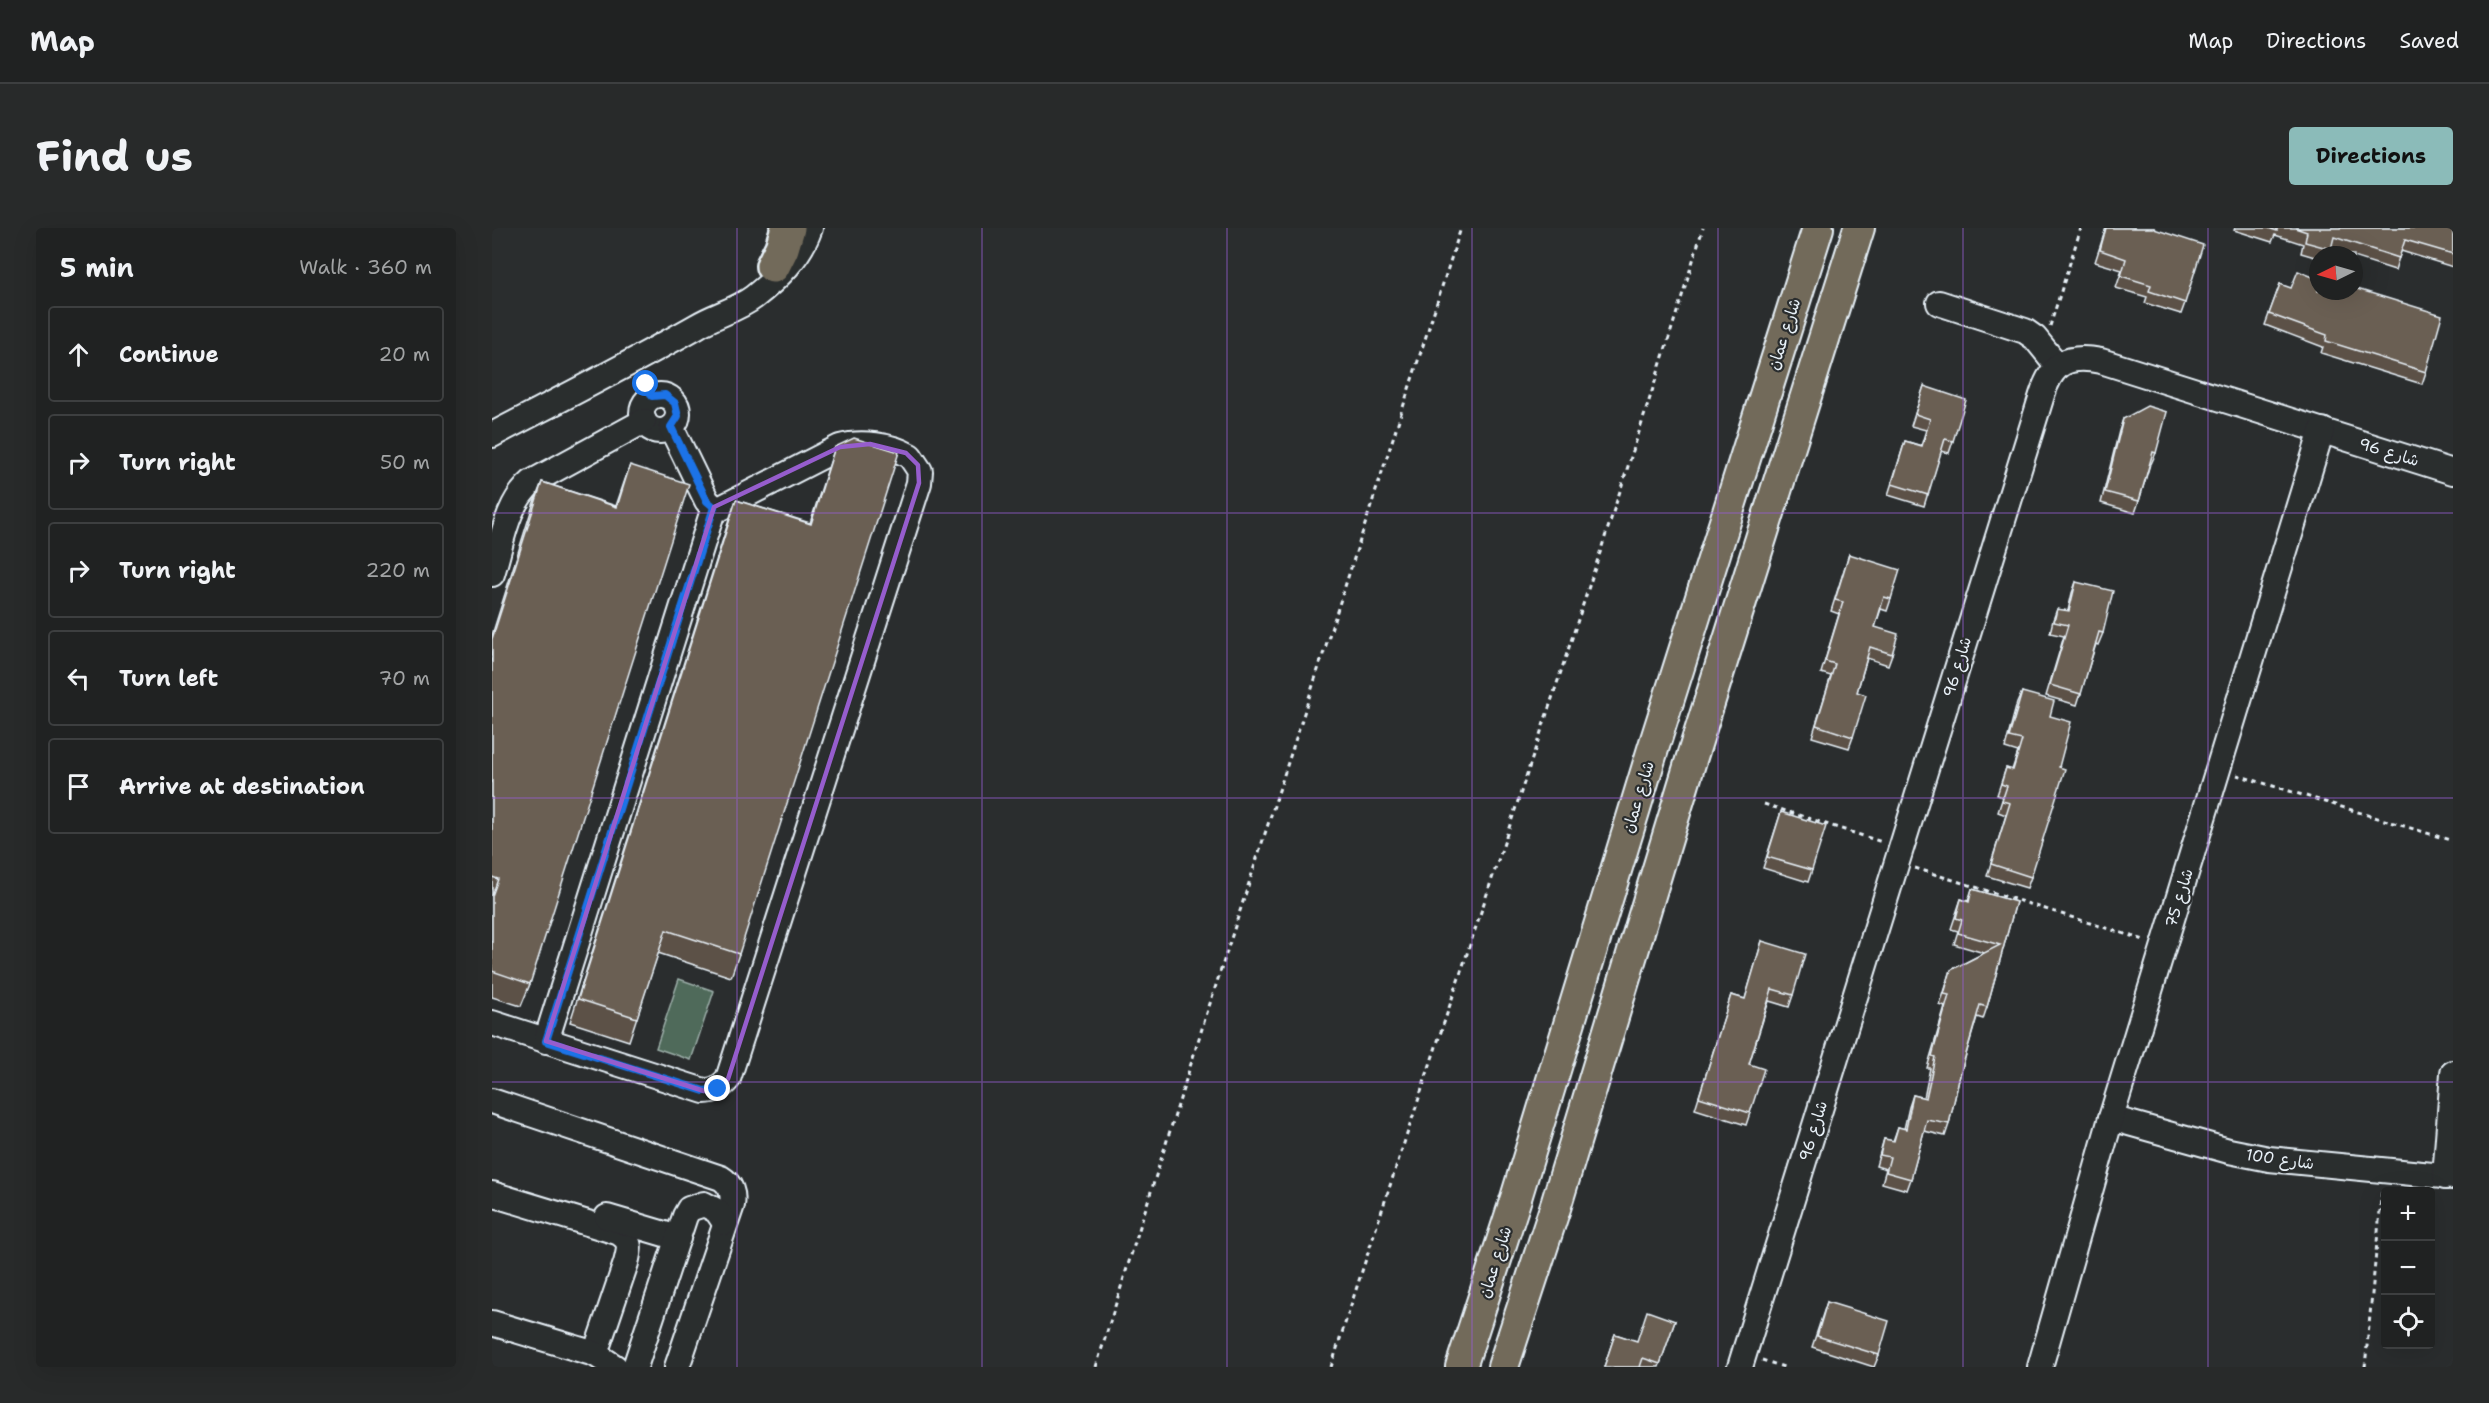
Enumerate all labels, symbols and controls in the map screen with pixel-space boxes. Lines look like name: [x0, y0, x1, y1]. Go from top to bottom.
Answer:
text: Map: [30, 22, 95, 60]
text: Map: [2188, 27, 2233, 55]
text: Directions: [2266, 27, 2366, 55]
text: Saved: [2399, 27, 2459, 55]
button: Directions: [2289, 127, 2453, 185]
text: Find us: [36, 128, 193, 184]
north arrow: [2309, 246, 2363, 300]
text: 5 min: [60, 250, 134, 285]
text: Walk · 360 m: [299, 254, 432, 280]
street label: شارع عمان: [1763, 295, 1806, 373]
icon: ahead: [62, 338, 95, 371]
text: Continue: [119, 340, 219, 369]
text: 20 m: [379, 341, 430, 367]
route start: [632, 370, 658, 396]
street label: شارع 96: [2356, 433, 2422, 472]
icon: right: [62, 446, 95, 479]
text: Turn right: [119, 448, 236, 477]
text: 50 m: [380, 449, 430, 475]
icon: right: [62, 554, 95, 587]
text: Turn right: [119, 556, 236, 585]
text: 220 m: [366, 557, 430, 583]
street label: شارع 96: [1938, 634, 1977, 700]
icon: left: [62, 662, 95, 695]
text: Turn left: [119, 664, 218, 693]
text: 70 m: [378, 665, 430, 691]
street label: شارع عمان: [1617, 758, 1660, 836]
icon: arrive: [62, 770, 95, 803]
text: Arrive at destination: [119, 772, 365, 801]
street label: شارع 75: [2160, 866, 2199, 930]
route end: [704, 1075, 730, 1101]
street label: شارع 96: [1794, 1098, 1833, 1164]
street label: شارع 100: [2244, 1144, 2315, 1175]
map controls: [2381, 1187, 2435, 1349]
button: +: [2381, 1187, 2435, 1241]
street label: شارع عمان: [1474, 1223, 1517, 1301]
button: −: [2381, 1241, 2435, 1295]
button: locate: [2381, 1295, 2435, 1349]

